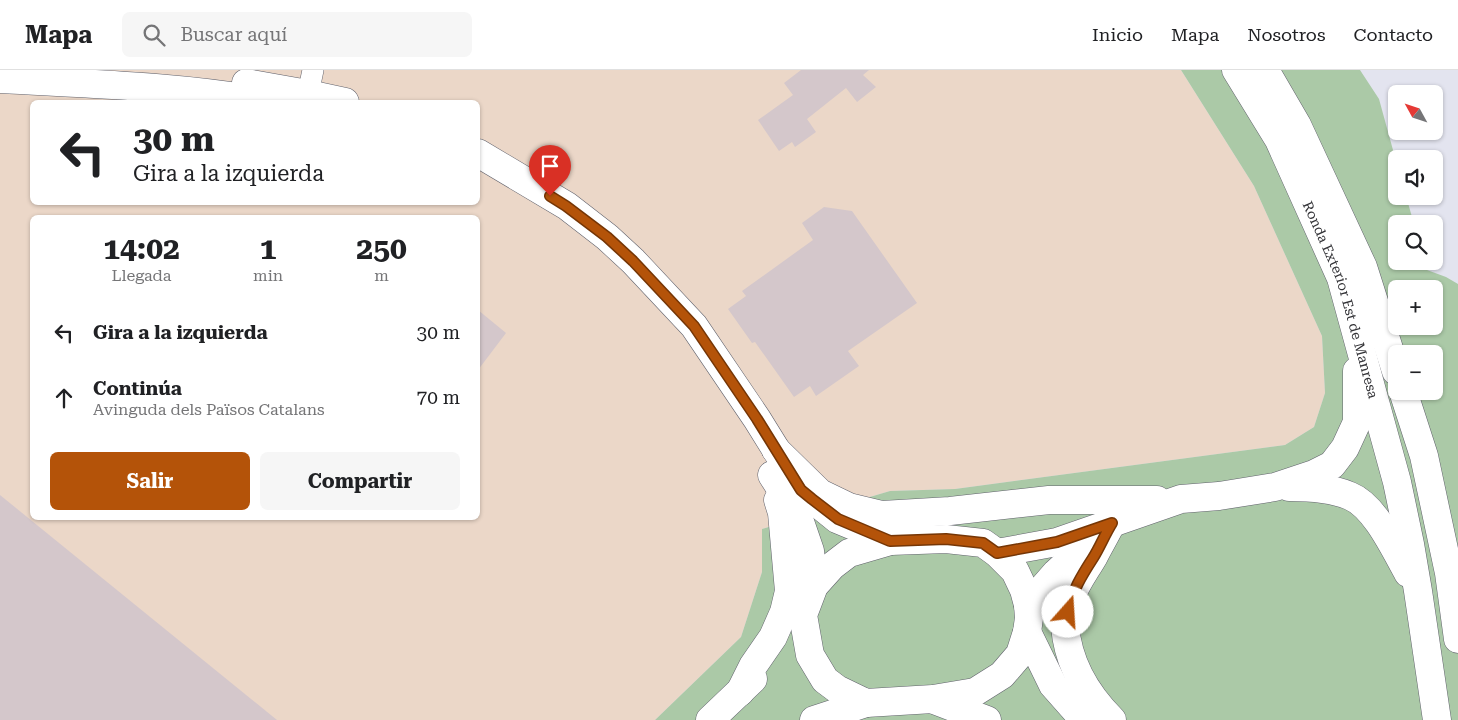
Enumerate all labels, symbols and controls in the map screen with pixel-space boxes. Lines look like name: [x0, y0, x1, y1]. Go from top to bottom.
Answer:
search box: [122, 12, 472, 57]
text: Mapa: [25, 21, 92, 49]
icon: search: [140, 21, 168, 49]
text: Buscar aquí: [180, 23, 287, 46]
text: Inicio: [1092, 24, 1143, 45]
text: Mapa: [1171, 24, 1219, 45]
text: Nosotros: [1247, 24, 1325, 45]
text: Contacto: [1353, 24, 1433, 45]
north arrow: [1388, 85, 1442, 140]
map controls: [1388, 85, 1443, 400]
text: 30 m: [133, 119, 215, 160]
icon: left: [50, 120, 115, 185]
pin: [529, 145, 571, 196]
button: sound: [1388, 150, 1443, 205]
icon: arrive: [536, 152, 564, 180]
text: Gira a la izquierda: [133, 161, 324, 186]
street label: Ronda Exterior Est de Manresa: [1300, 199, 1382, 401]
button: search: [1388, 215, 1443, 270]
text: 14:02: [103, 231, 180, 266]
text: 1: [260, 231, 276, 266]
text: 250: [356, 231, 407, 266]
text: Llegada: [112, 266, 171, 285]
text: min: [253, 266, 283, 285]
text: m: [374, 266, 389, 285]
button: +: [1388, 280, 1443, 335]
icon: left: [50, 319, 78, 347]
text: Gira a la izquierda: [93, 321, 268, 344]
text: 30 m: [417, 321, 460, 344]
button: −: [1388, 345, 1443, 400]
text: Continúa: [93, 377, 182, 400]
icon: ahead: [50, 384, 78, 412]
text: 70 m: [417, 386, 460, 409]
text: Avinguda dels Països Catalans: [93, 400, 325, 419]
button: Salir: [50, 452, 250, 510]
button: Compartir: [260, 452, 460, 510]
position arrow: [1041, 585, 1093, 637]

